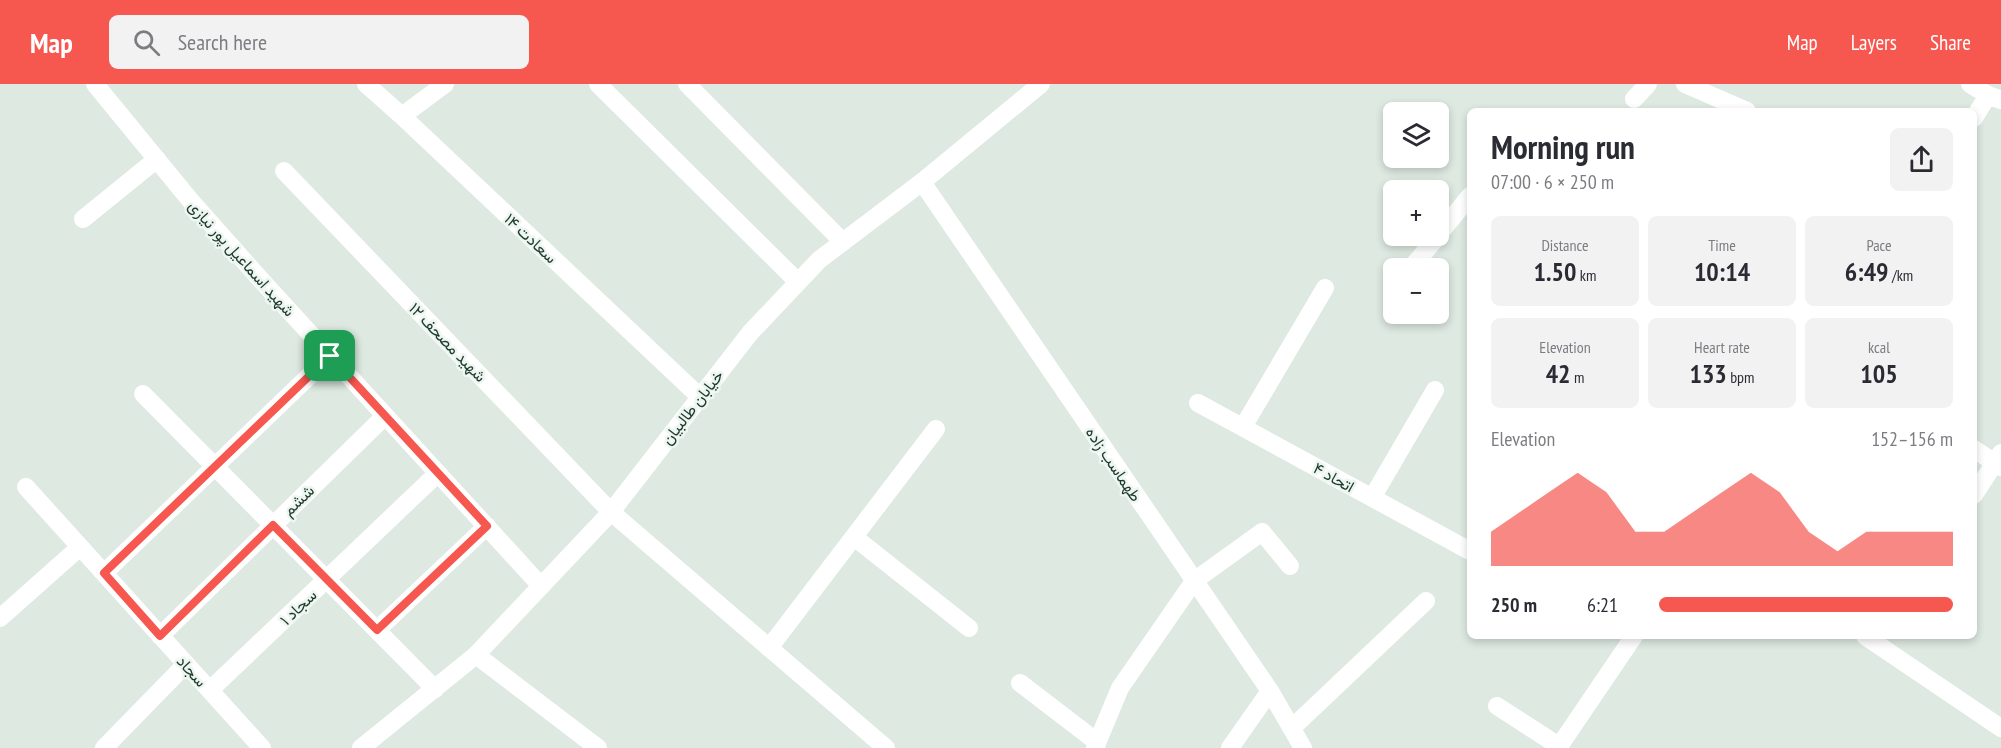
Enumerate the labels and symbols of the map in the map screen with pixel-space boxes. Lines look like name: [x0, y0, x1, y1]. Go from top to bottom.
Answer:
street label: شهید اسماعیل پور نیازی: [183, 196, 300, 322]
street label: سعادت ۱۴: [500, 209, 562, 267]
street label: شهید مصحف ۱۲: [404, 298, 491, 387]
pin: [304, 330, 355, 381]
street label: خیابان طالبیان: [657, 365, 728, 448]
street label: طهماسب زاده: [1081, 423, 1146, 506]
street label: اتحاد ۴: [1310, 458, 1358, 496]
street label: ششم: [278, 480, 319, 521]
street label: سجاد ۱: [275, 585, 321, 629]
street label: سجاد: [173, 651, 211, 691]

